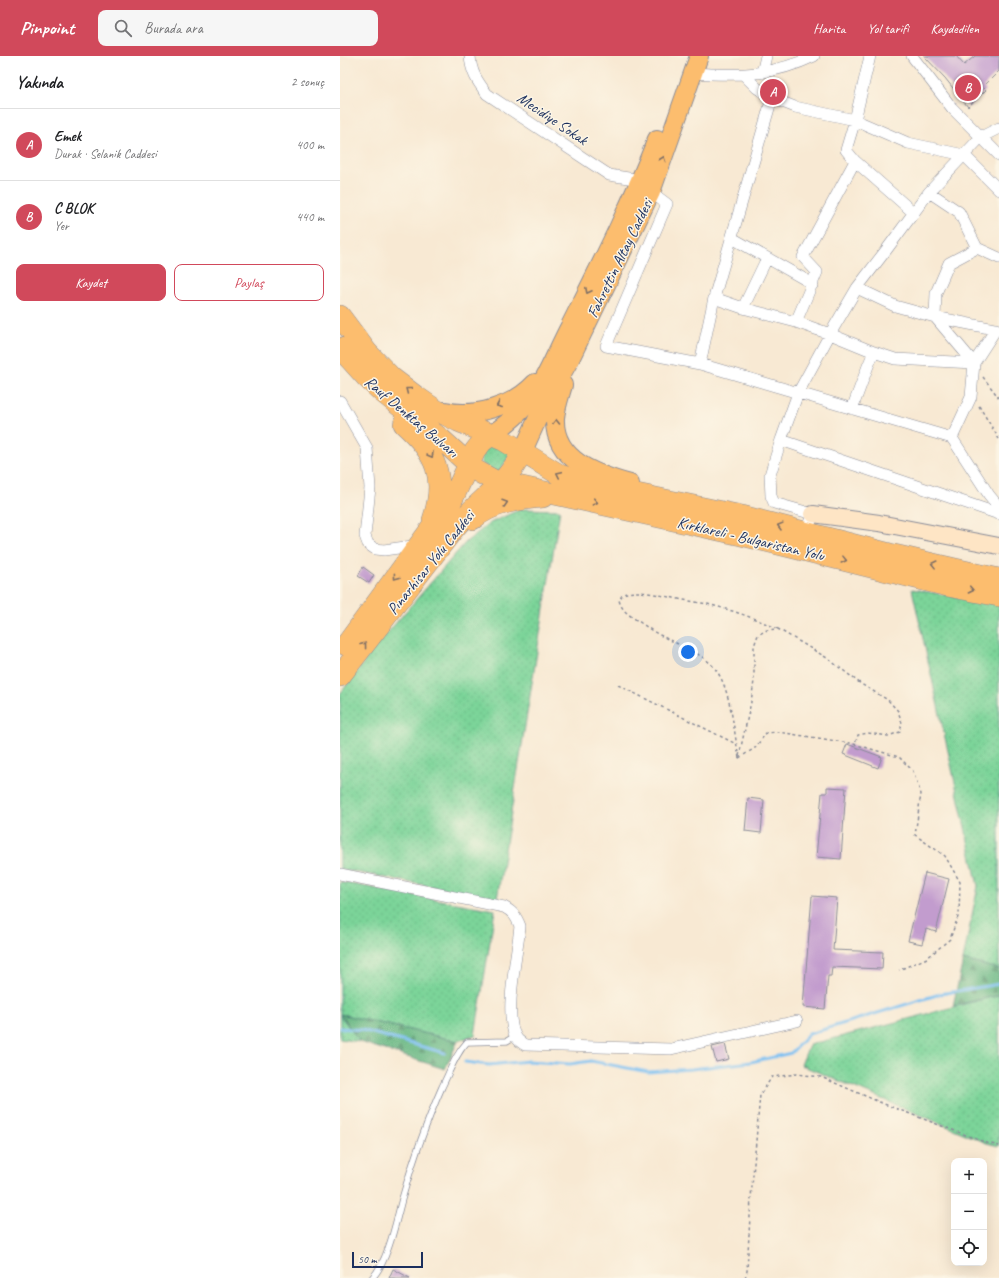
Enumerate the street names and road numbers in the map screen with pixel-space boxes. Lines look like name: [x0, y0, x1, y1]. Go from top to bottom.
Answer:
street label: Mecidiye Sokak: [513, 88, 593, 150]
street label: Fahrettin Altay Caddesi: [583, 194, 658, 321]
street label: Rauf Denktaş Bulvarı: [360, 372, 463, 463]
street label: Pınarhisar Yolu Caddesi: [383, 505, 480, 619]
street label: Kırklareli - Bulgaristan Yolu: [675, 512, 827, 566]

